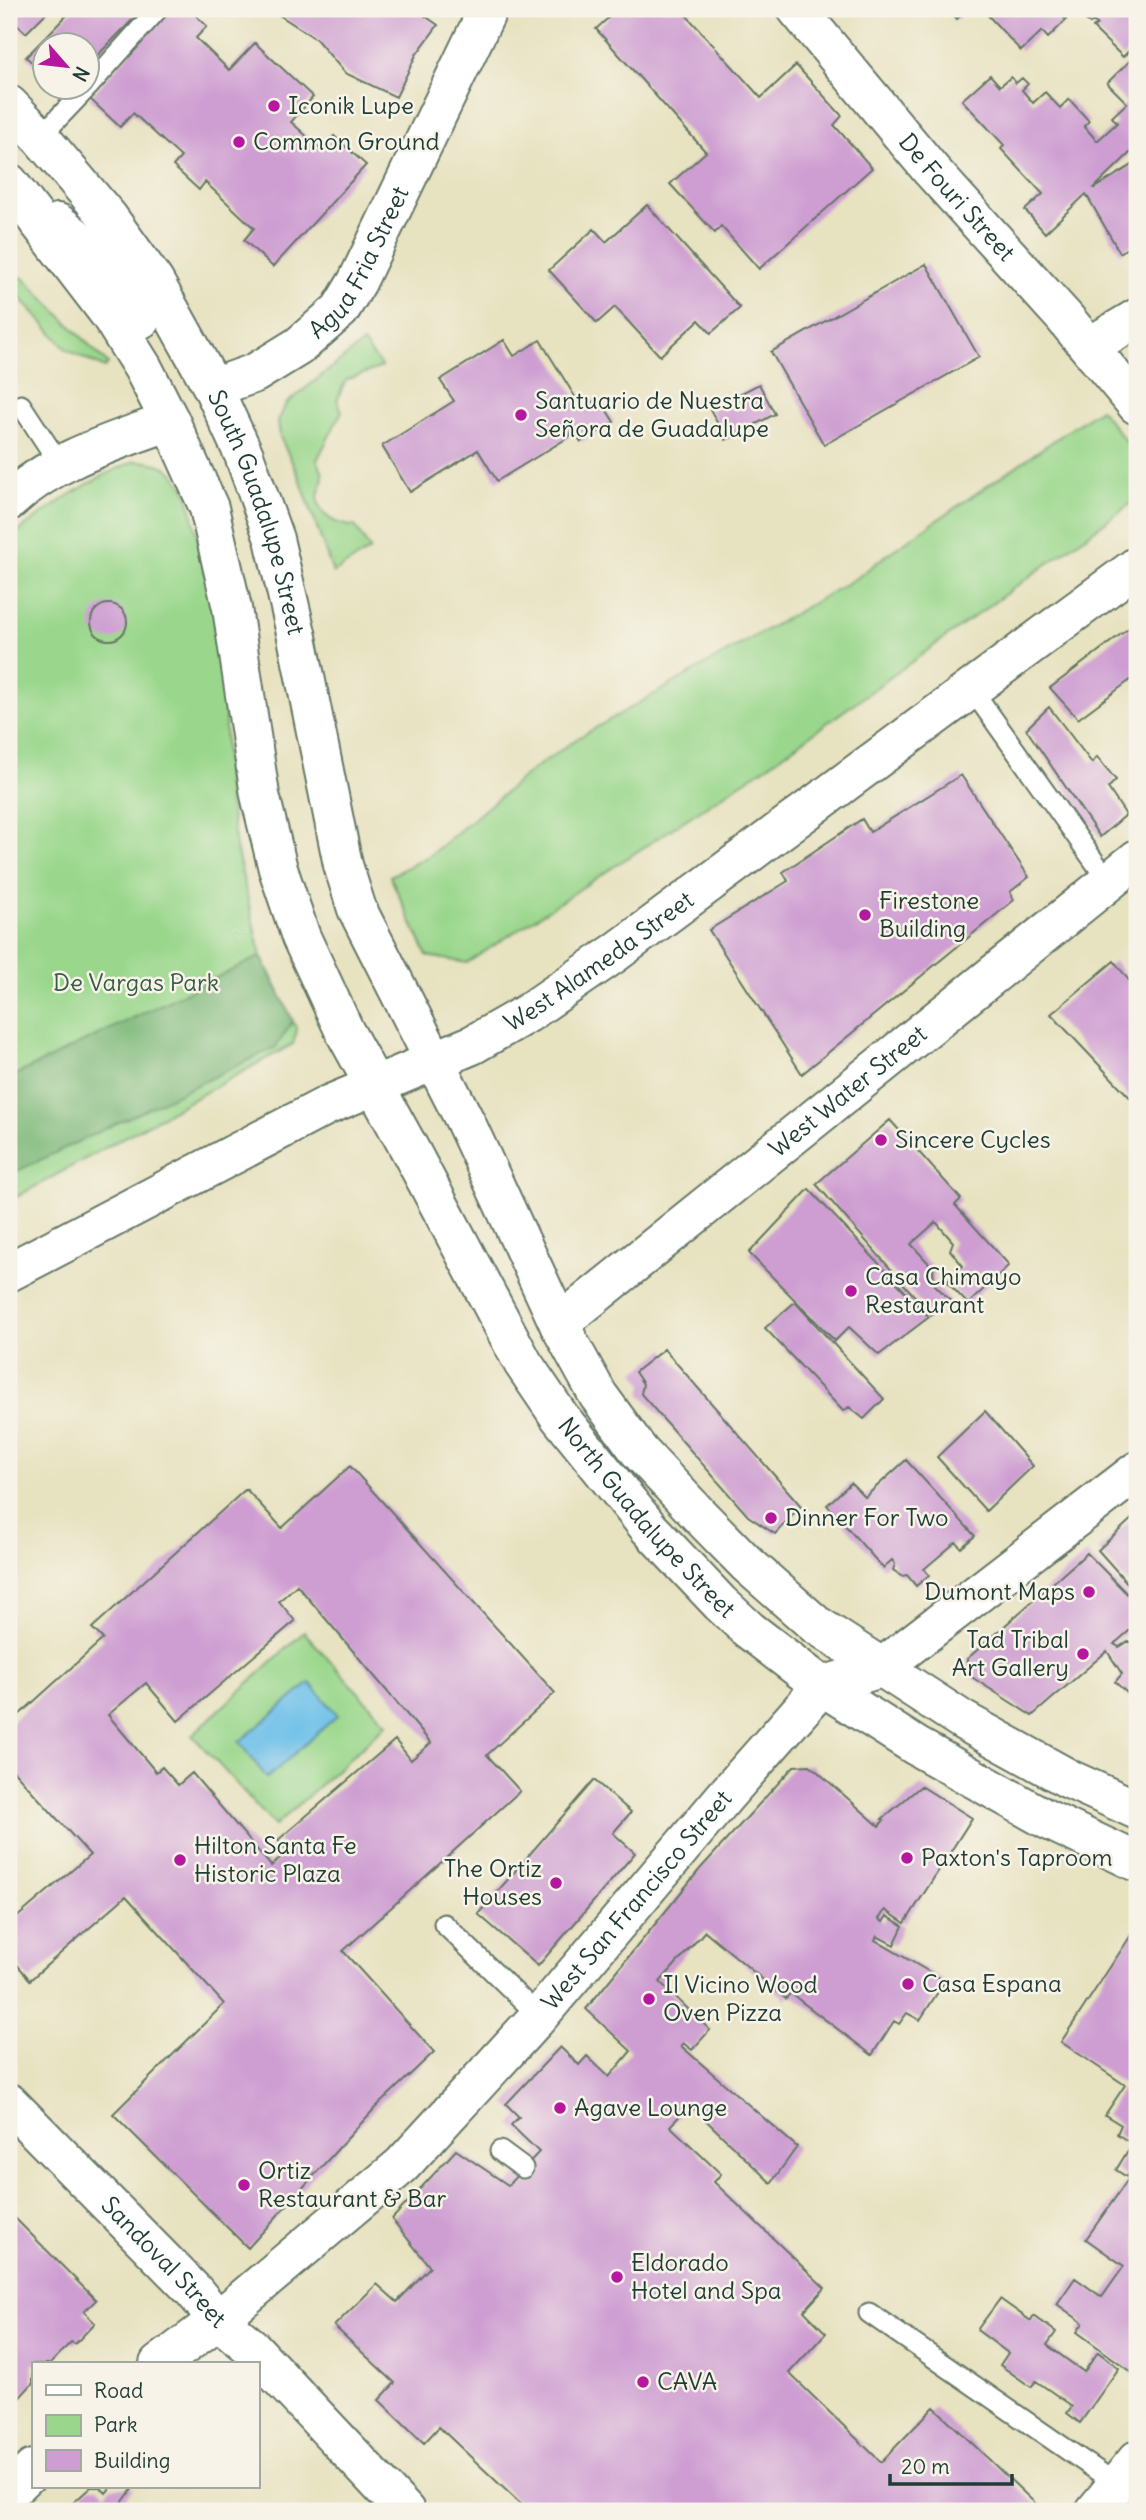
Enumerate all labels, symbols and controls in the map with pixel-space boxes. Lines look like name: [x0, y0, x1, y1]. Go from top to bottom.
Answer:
north arrow: [32, 32, 102, 102]
text: N: [67, 63, 95, 85]
place label: Iconik Lupe: [288, 90, 414, 120]
marker: Iconik Lupe: [266, 98, 282, 114]
place label: Common Ground: [253, 126, 440, 156]
street label: De Fouri Street: [893, 127, 1022, 267]
marker: Common Ground: [231, 134, 247, 150]
street label: Agua Fria Street: [302, 181, 415, 345]
street label: South Guadalupe Street: [202, 385, 312, 638]
place label: Santuario de Nuestra Señora de Guadalupe: [535, 385, 769, 443]
marker: Santuario de Nuestra Señora de Guadalupe: [513, 407, 529, 423]
street label: West Alameda Street: [498, 884, 699, 1038]
place label: Firestone Building: [879, 885, 979, 943]
marker: Firestone Building: [857, 907, 873, 923]
park label: De Vargas Park: [53, 967, 219, 997]
street label: West Water Street: [763, 1018, 932, 1163]
place label: Sincere Cycles: [895, 1124, 1051, 1154]
marker: Sincere Cycles: [873, 1132, 889, 1148]
place label: Casa Chimayo Restaurant: [865, 1261, 1021, 1319]
marker: Casa Chimayo Restaurant: [843, 1283, 859, 1299]
street label: North Guadalupe Street: [552, 1411, 742, 1624]
place label: Dinner For Two: [785, 1502, 949, 1532]
marker: Dinner For Two: [763, 1510, 779, 1526]
place label: Dumont Maps: [924, 1576, 1075, 1606]
marker: Dumont Maps: [1081, 1584, 1097, 1600]
place label: Tad Tribal Art Gallery: [952, 1624, 1069, 1682]
marker: Tad Tribal Art Gallery: [1075, 1646, 1091, 1662]
street label: West San Francisco Street: [535, 1784, 738, 2016]
place label: Hilton Santa Fe Historic Plaza: [194, 1830, 357, 1888]
place label: Paxton's Taproom: [921, 1842, 1113, 1872]
marker: Paxton's Taproom: [899, 1850, 915, 1866]
marker: Hilton Santa Fe Historic Plaza: [172, 1852, 188, 1868]
place label: The Ortiz Houses: [444, 1853, 542, 1911]
marker: The Ortiz Houses: [548, 1875, 564, 1891]
place label: Casa Espana: [922, 1968, 1062, 1998]
place label: Il Vicino Wood Oven Pizza: [663, 1969, 818, 2027]
marker: Casa Espana: [900, 1976, 916, 1992]
marker: Il Vicino Wood Oven Pizza: [641, 1991, 657, 2007]
place label: Agave Lounge: [574, 2092, 727, 2122]
marker: Agave Lounge: [552, 2100, 568, 2116]
place label: Ortiz Restaurant & Bar: [258, 2155, 447, 2213]
marker: Ortiz Restaurant & Bar: [236, 2177, 252, 2193]
street label: Sandoval Street: [95, 2190, 232, 2334]
place label: Eldorado Hotel and Spa: [631, 2247, 782, 2305]
marker: Eldorado Hotel and Spa: [609, 2269, 625, 2285]
legend: [32, 2362, 259, 2488]
place label: CAVA: [657, 2366, 717, 2396]
marker: CAVA: [635, 2374, 651, 2390]
text: Road: [94, 2377, 143, 2404]
text: Park: [94, 2411, 137, 2438]
scale bar: [890, 2443, 1013, 2487]
text: Building: [94, 2447, 170, 2474]
text: 20 m: [901, 2453, 950, 2480]

